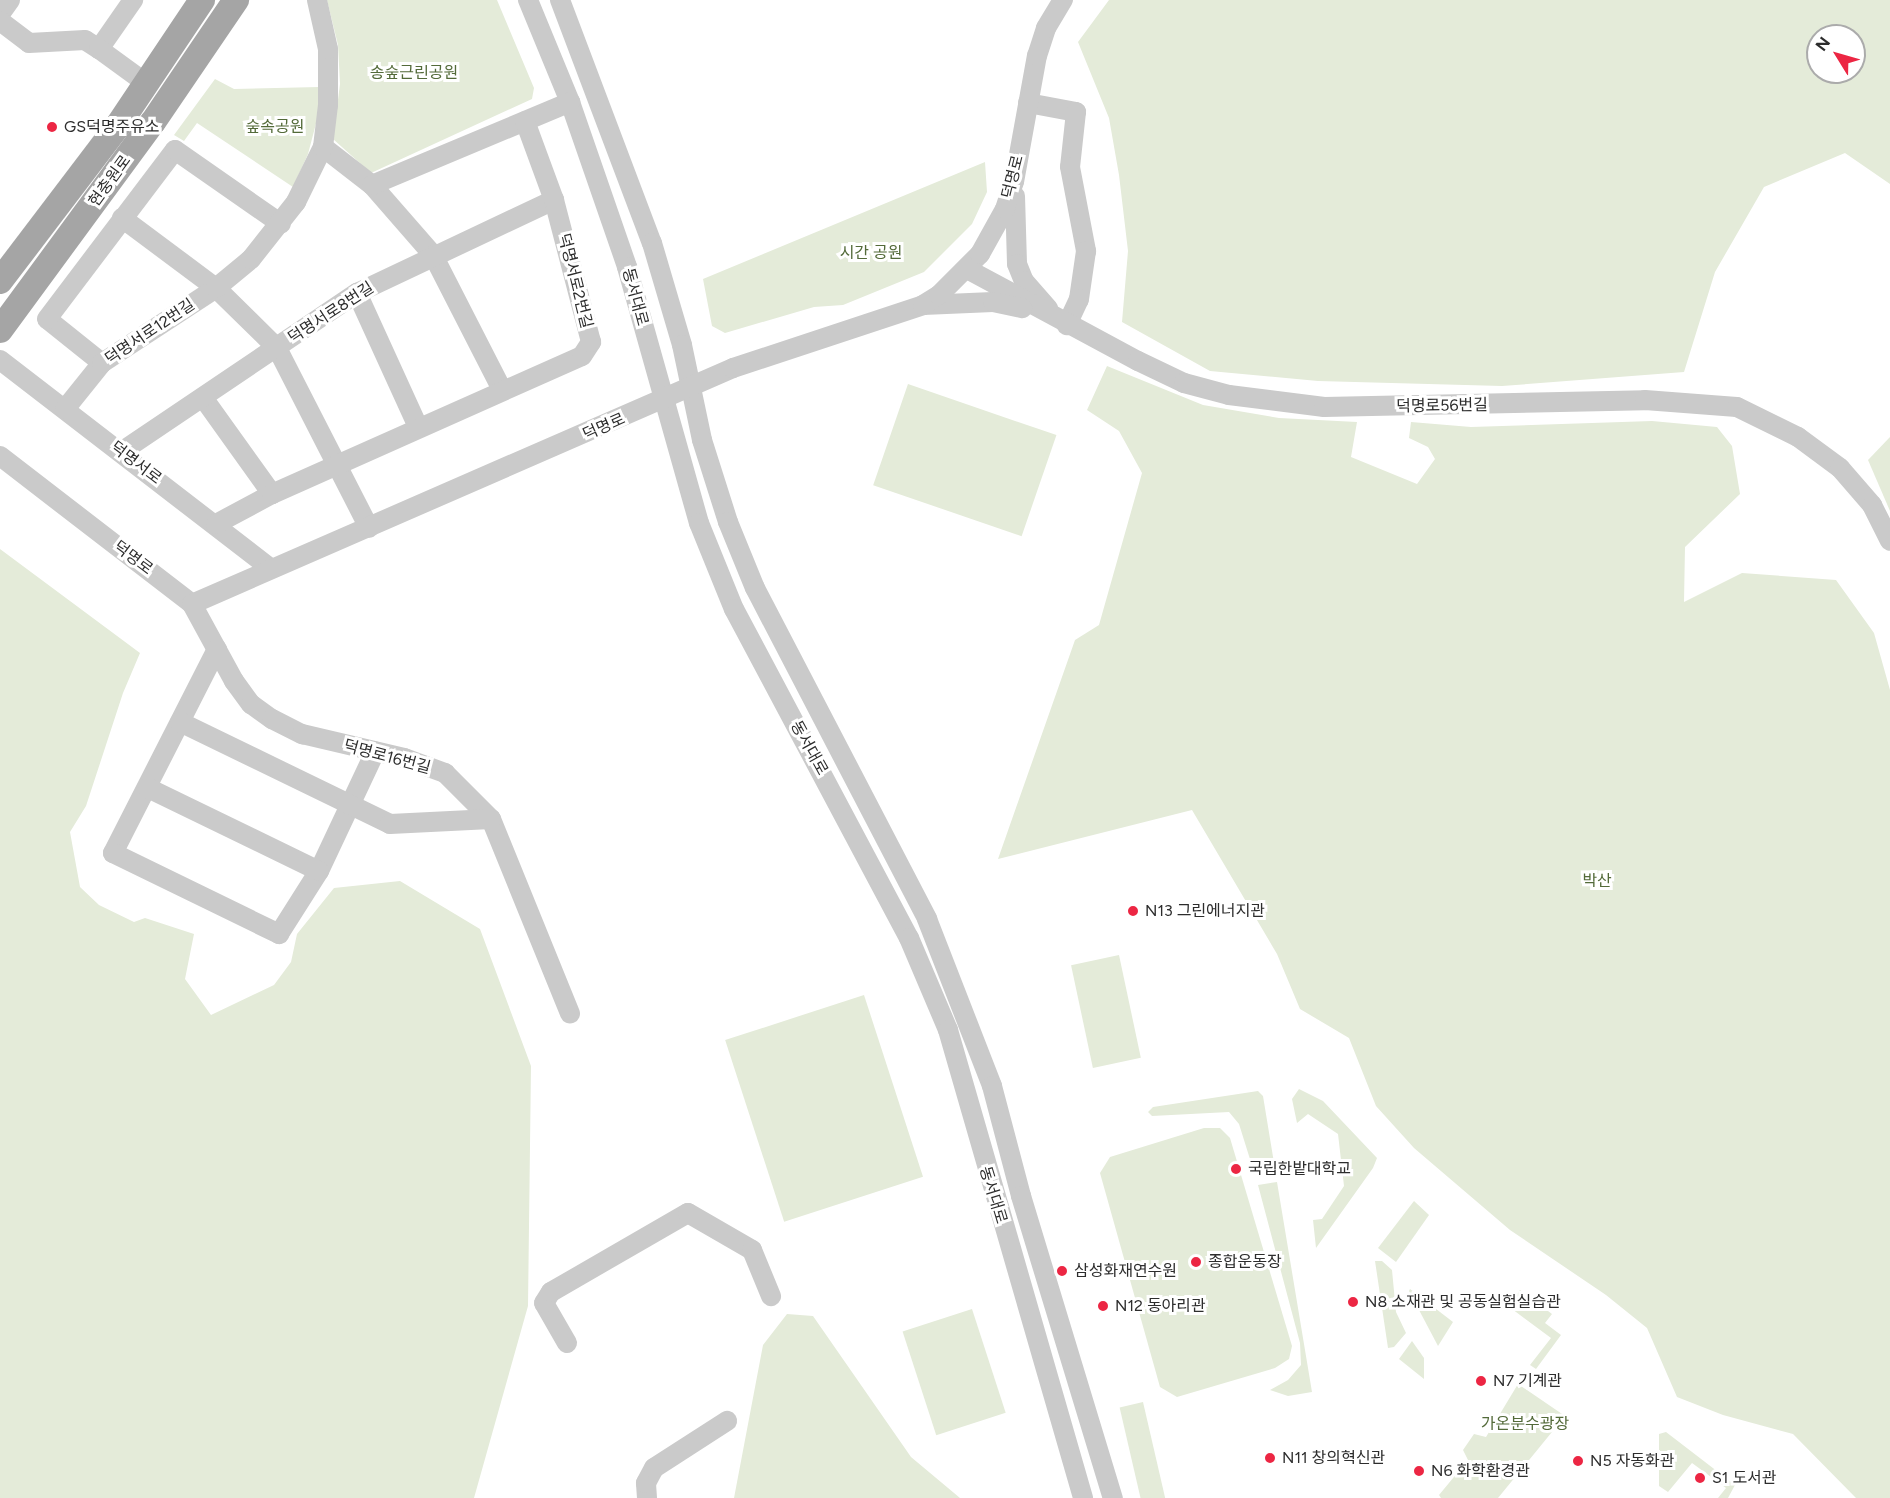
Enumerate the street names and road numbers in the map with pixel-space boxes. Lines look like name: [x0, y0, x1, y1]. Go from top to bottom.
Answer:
street label: 현충원로: [85, 152, 135, 210]
street label: 덕명로: [998, 153, 1028, 201]
street label: 덕명서로2번길: [554, 231, 596, 331]
street label: 동서대로: [618, 266, 652, 328]
street label: 덕명서로8번길: [285, 278, 377, 348]
street label: 덕명서로12번길: [102, 295, 198, 369]
street label: 덕명로56번길: [1396, 396, 1488, 416]
street label: 덕명로: [580, 409, 628, 445]
street label: 덕명서로: [107, 438, 165, 488]
street label: 덕명로: [110, 537, 156, 579]
street label: 동서대로: [786, 718, 832, 778]
street label: 덕명로16번길: [341, 736, 433, 778]
street label: 동서대로: [975, 1164, 1011, 1226]

